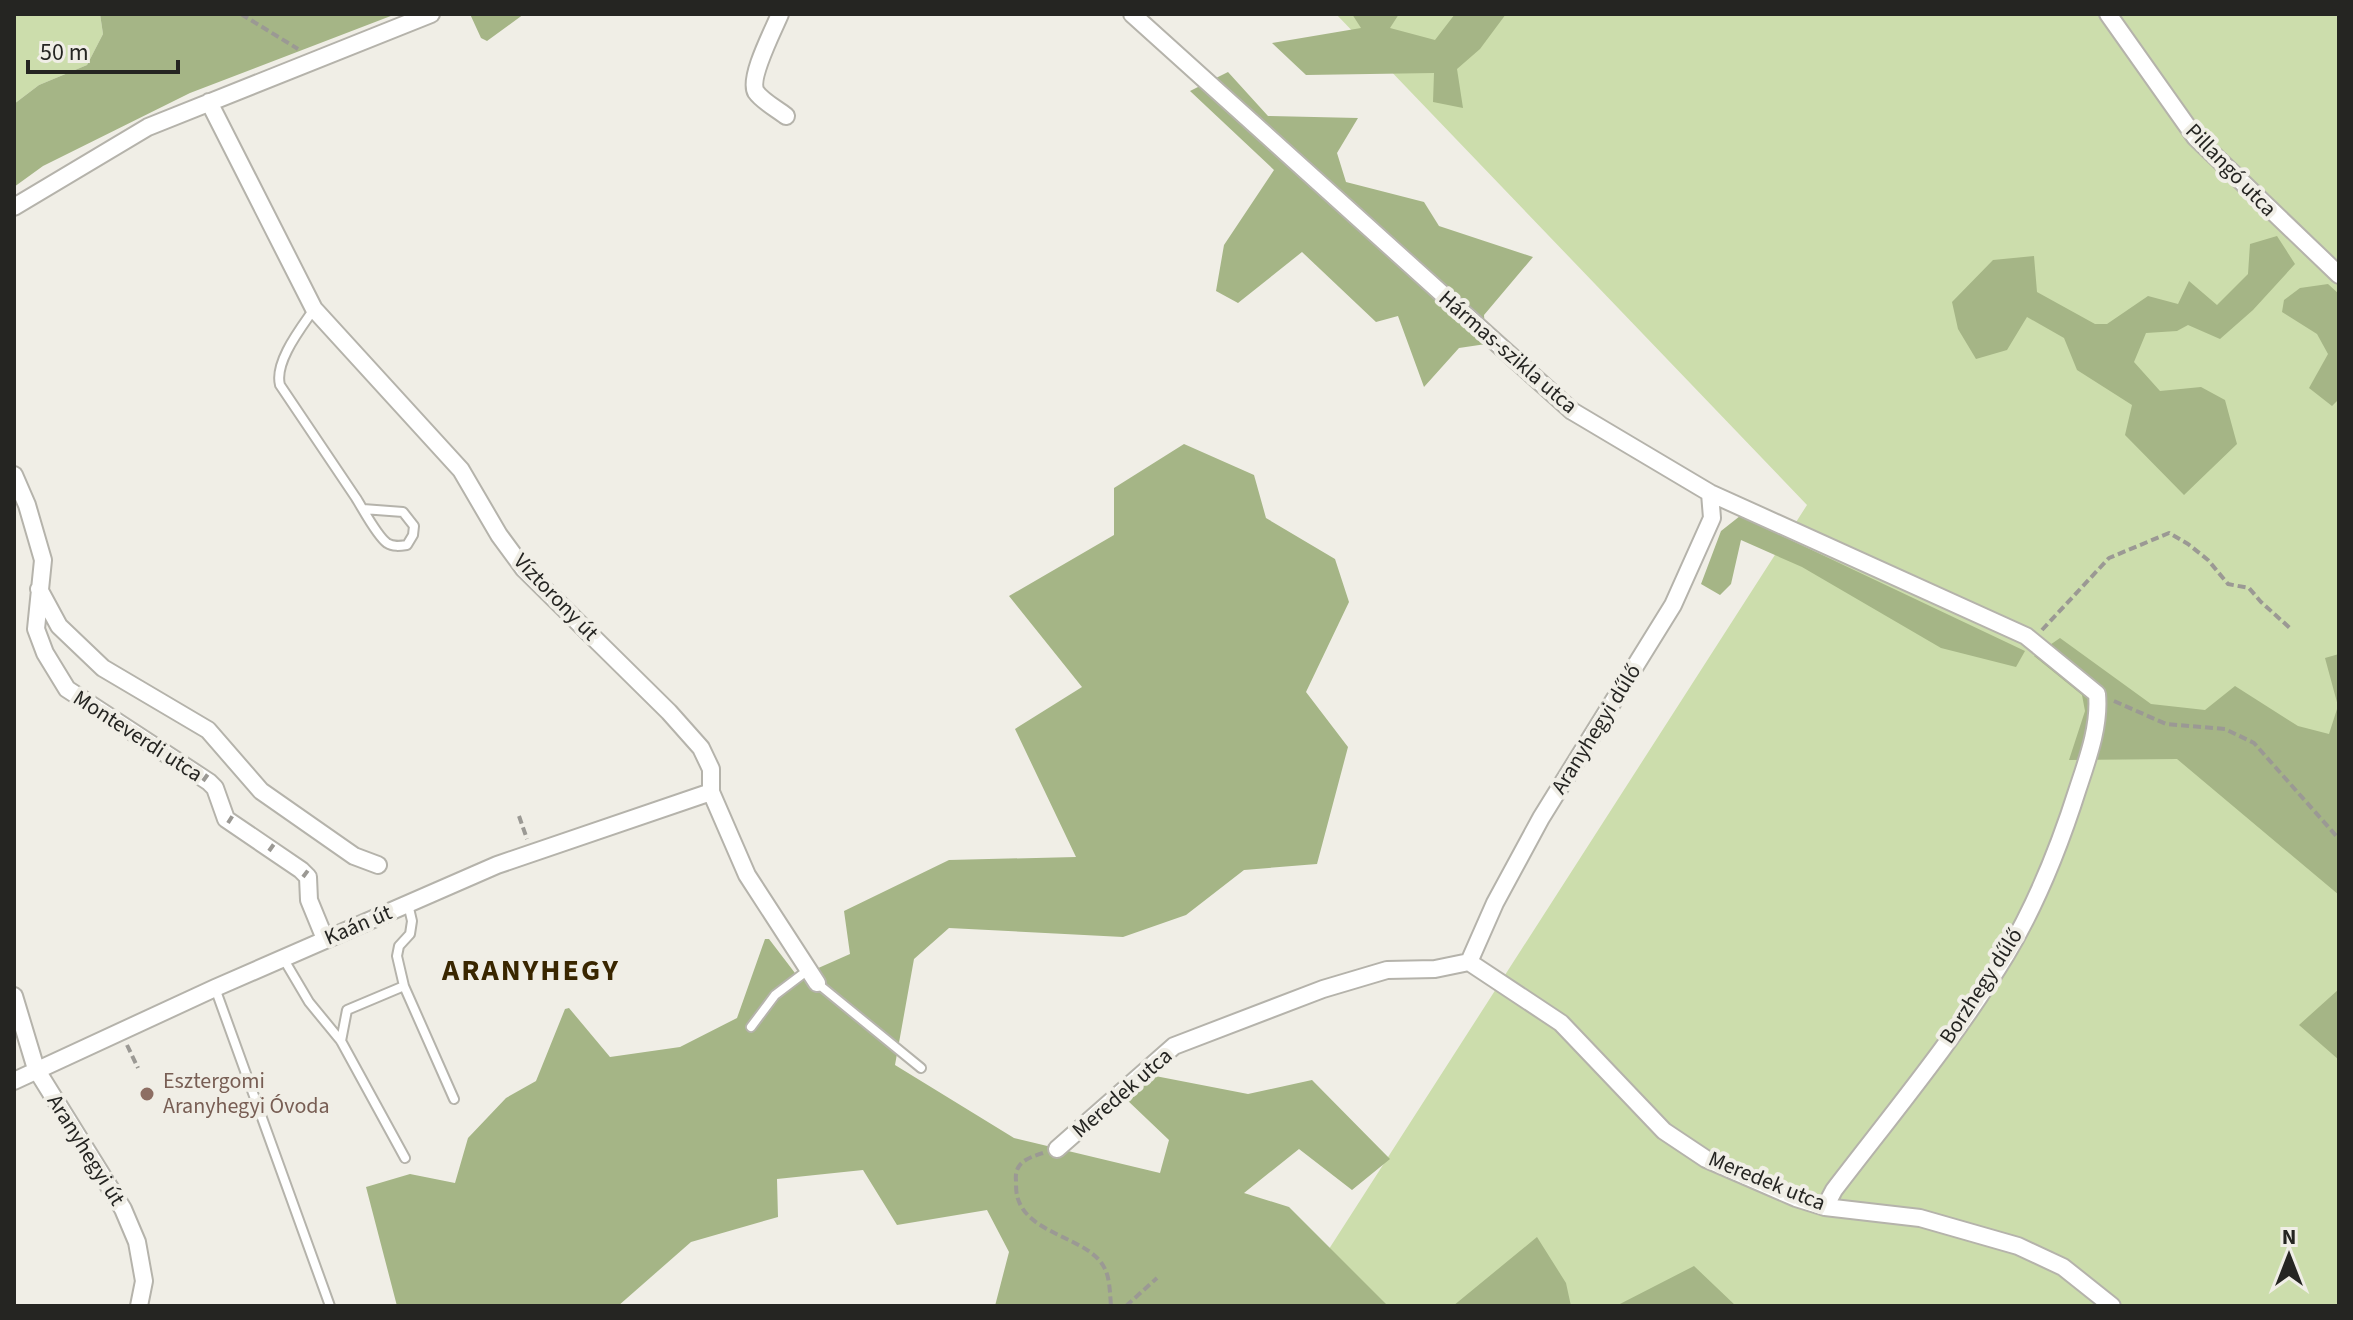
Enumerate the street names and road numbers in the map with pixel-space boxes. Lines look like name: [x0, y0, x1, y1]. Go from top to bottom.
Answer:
street label: Pillangó utca: [2178, 116, 2284, 224]
street label: Hármas-szikla utca: [1432, 283, 1584, 421]
street label: Víztorony út: [506, 546, 606, 648]
street label: Aranyhegyi dűlő: [1543, 658, 1649, 800]
street label: Monteverdi utca: [67, 682, 209, 790]
street label: Kaán út: [319, 896, 397, 954]
street label: Borzhegy dűlő: [1932, 922, 2030, 1050]
street label: Meredek utca: [1065, 1040, 1179, 1146]
street label: Aranyhegyi út: [39, 1088, 133, 1212]
street label: Meredek utca: [1704, 1143, 1830, 1219]

